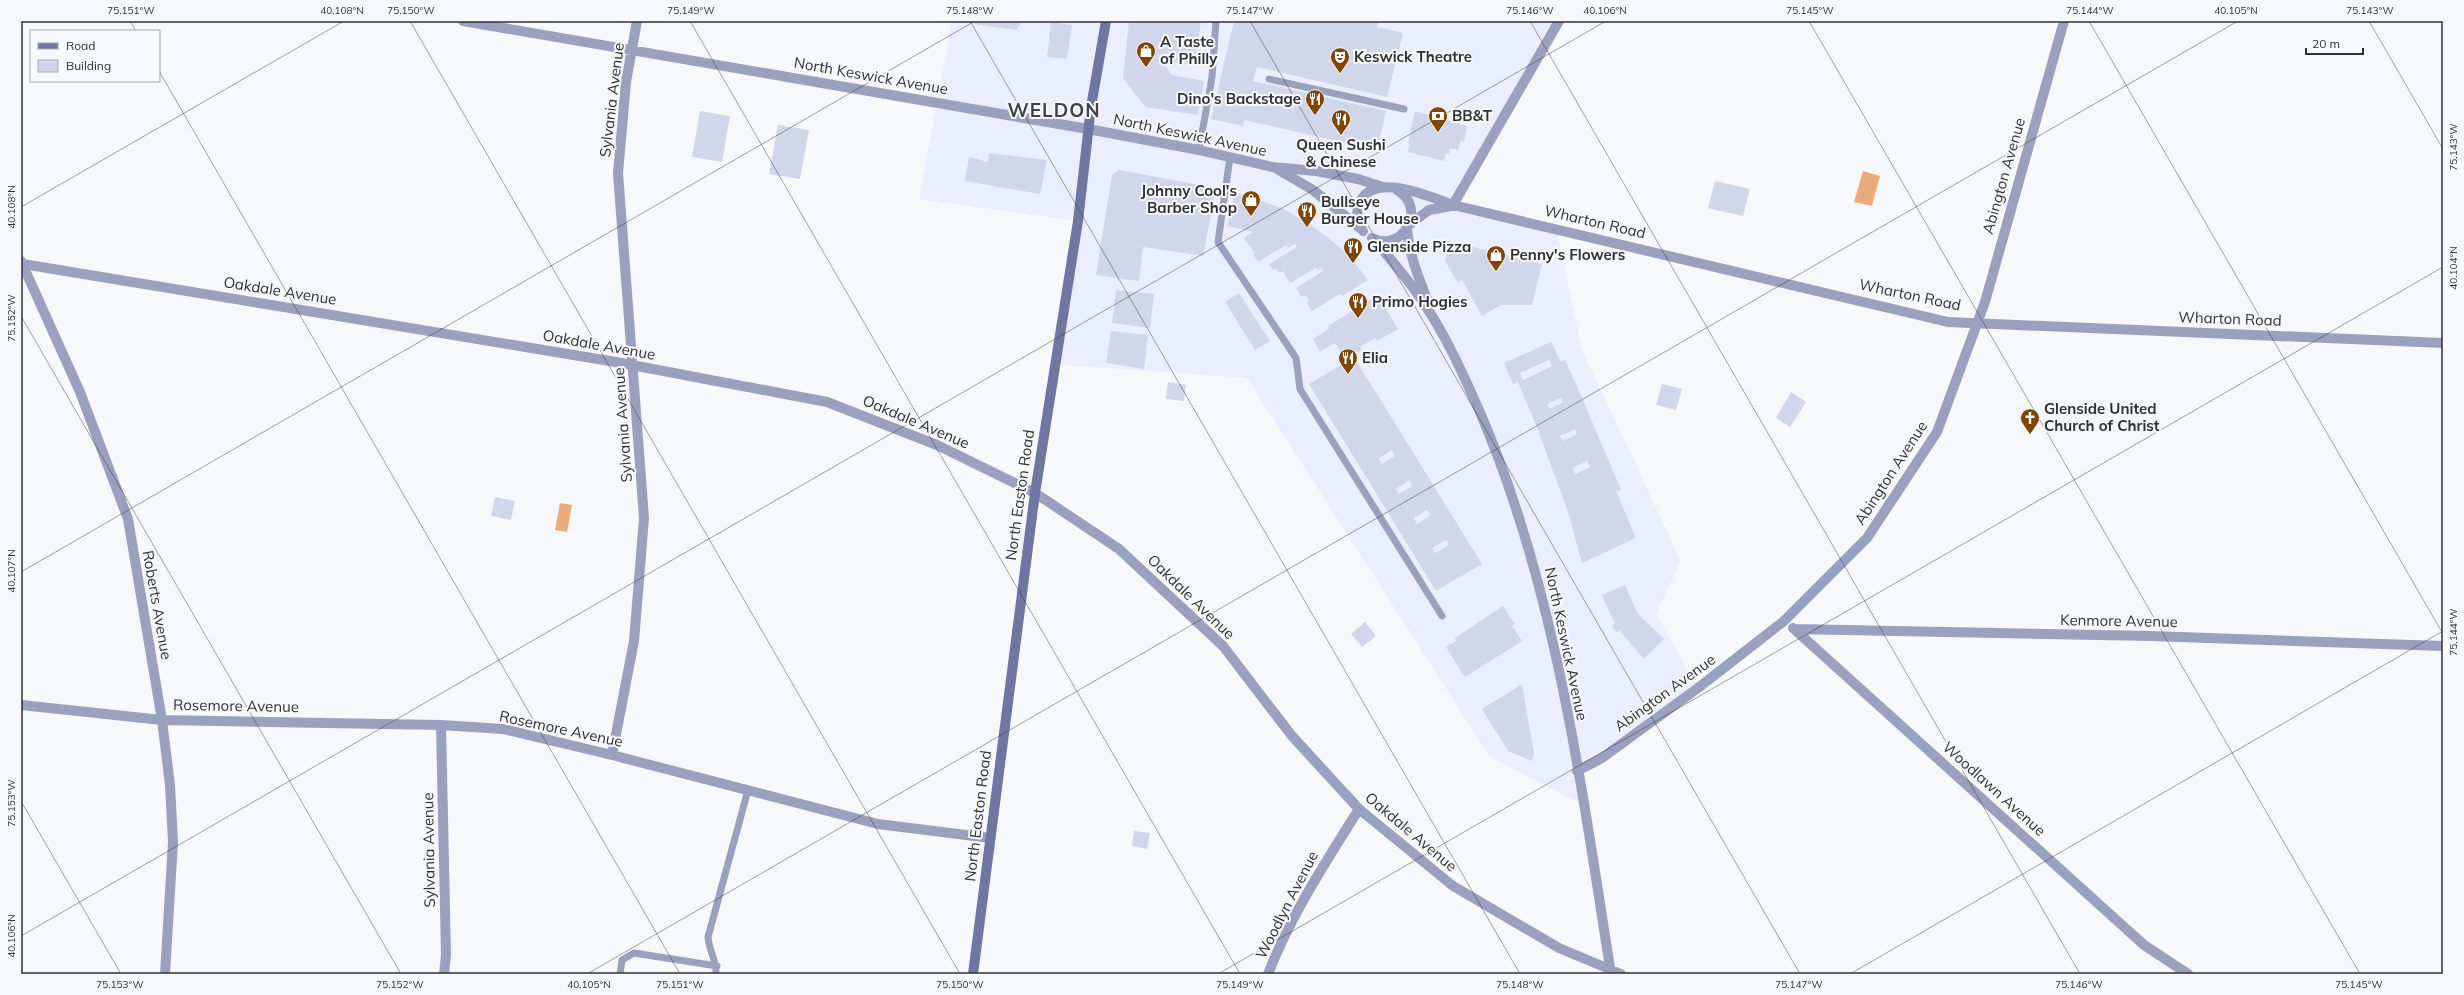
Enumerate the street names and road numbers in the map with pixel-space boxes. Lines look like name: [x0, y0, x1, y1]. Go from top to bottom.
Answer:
street label: Sylvania Avenue: [595, 42, 628, 158]
street label: North Keswick Avenue: [792, 53, 950, 98]
street label: North Keswick Avenue: [1112, 109, 1269, 160]
street label: Abington Avenue: [1978, 116, 2029, 236]
street label: Wharton Road: [1543, 201, 1648, 242]
street label: Oakdale Avenue: [222, 272, 338, 309]
street label: Wharton Road: [1857, 274, 1963, 315]
street label: Wharton Road: [2178, 307, 2282, 330]
street label: Oakdale Avenue: [541, 325, 657, 364]
street label: Sylvania Avenue: [609, 367, 636, 483]
street label: Oakdale Avenue: [860, 391, 972, 453]
street label: Abington Avenue: [1850, 417, 1931, 528]
street label: North Easton Road: [1001, 428, 1038, 562]
street label: Roberts Avenue: [139, 549, 176, 661]
street label: Oakdale Avenue: [1144, 550, 1239, 643]
street label: North Keswick Avenue: [1541, 565, 1592, 722]
street label: Kenmore Avenue: [2060, 610, 2178, 631]
street label: Abington Avenue: [1611, 650, 1719, 736]
street label: Rosemore Avenue: [173, 695, 299, 716]
street label: Rosemore Avenue: [498, 706, 625, 751]
street label: Woodlawn Avenue: [1939, 737, 2050, 840]
street label: North Easton Road: [960, 749, 995, 883]
street label: Oakdale Avenue: [1362, 788, 1461, 876]
street label: Sylvania Avenue: [418, 792, 439, 908]
street label: Woodlyn Avenue: [1251, 848, 1322, 962]

